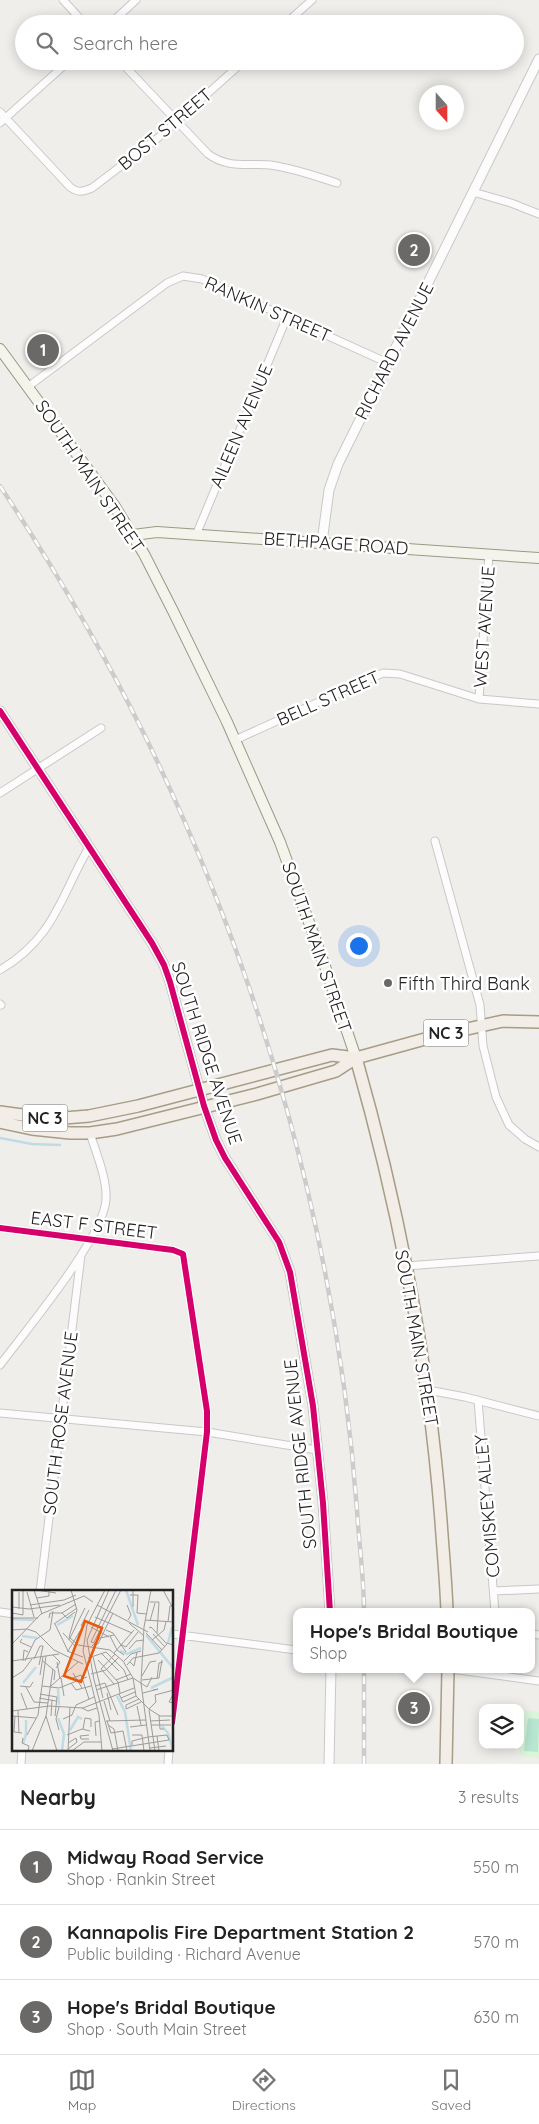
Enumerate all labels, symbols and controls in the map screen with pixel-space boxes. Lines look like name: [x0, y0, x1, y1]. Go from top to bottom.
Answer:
search box: [15, 15, 524, 70]
icon: search: [33, 29, 61, 57]
text: Search here: [73, 31, 178, 55]
street label: BOST STREET: [113, 83, 217, 175]
north arrow: [419, 85, 464, 130]
pin: 2: [398, 231, 430, 269]
street label: RANKIN STREET: [201, 271, 335, 347]
street label: RICHARD AVENUE: [349, 278, 439, 424]
pin: 1: [27, 331, 59, 369]
street label: AILEEN AVENUE: [205, 361, 277, 491]
street label: SOUTH MAIN STREET: [30, 395, 150, 557]
street label: BETHPAGE ROAD: [263, 526, 409, 560]
street label: WEST AVENUE: [468, 565, 500, 689]
street label: BELL STREET: [273, 665, 383, 731]
street label: SOUTH MAIN STREET: [277, 859, 357, 1035]
your location: [346, 933, 372, 959]
street label: SOUTH RIDGE AVENUE: [167, 959, 247, 1147]
place label: Fifth Third Bank: [398, 972, 530, 995]
marker: Fifth Third Bank: [382, 977, 394, 989]
road number: NC 3: [424, 1020, 468, 1046]
road number: NC 3: [22, 1104, 68, 1132]
street label: EAST F STREET: [29, 1206, 159, 1244]
street label: SOUTH MAIN STREET: [390, 1248, 444, 1428]
street label: SOUTH ROSE AVENUE: [37, 1330, 83, 1516]
street label: SOUTH RIDGE AVENUE: [279, 1358, 321, 1550]
street label: COMISKEY ALLEY: [469, 1434, 505, 1578]
inset map: [12, 1590, 174, 1752]
popup: [293, 1608, 535, 1673]
text: Hope's Bridal Boutique: [310, 1619, 518, 1643]
text: Shop: [310, 1643, 347, 1663]
pin: 3: [398, 1689, 430, 1727]
map controls: [479, 1704, 524, 1749]
button: layers: [479, 1704, 524, 1749]
text: Nearby: [20, 1784, 96, 1810]
text: 3 results: [458, 1787, 519, 1807]
text: Midway Road Service: [67, 1845, 264, 1869]
text: 1: [33, 1857, 39, 1877]
text: 550 m: [473, 1857, 519, 1877]
text: Shop · Rankin Street: [67, 1869, 215, 1889]
text: Kannapolis Fire Department Station 2: [67, 1920, 414, 1944]
text: 2: [31, 1932, 41, 1952]
text: 570 m: [474, 1932, 519, 1952]
text: Public building · Richard Avenue: [67, 1944, 301, 1964]
text: Hope's Bridal Boutique: [67, 1995, 276, 2019]
text: 3: [32, 2007, 40, 2027]
text: 630 m: [474, 2007, 519, 2027]
text: Shop · South Main Street: [67, 2019, 247, 2039]
tab: Map: [68, 2066, 96, 2114]
tab: Directions: [232, 2066, 296, 2114]
tab: Saved: [431, 2066, 471, 2114]

